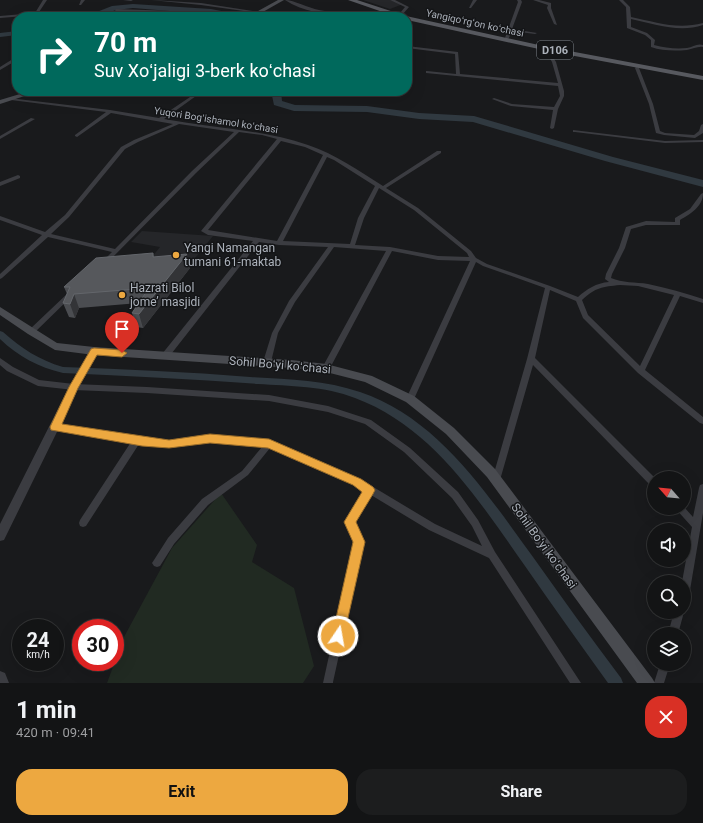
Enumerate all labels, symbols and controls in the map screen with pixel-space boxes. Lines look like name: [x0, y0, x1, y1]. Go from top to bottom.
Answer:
street label: Yangiqoʻrgʻon koʻchasi: [425, 7, 525, 39]
text: 70 m: [94, 26, 157, 59]
icon: right: [28, 28, 80, 80]
road number: D106: [537, 41, 573, 59]
text: Suv Xoʻjaligi 3-berk koʻchasi: [94, 60, 316, 81]
street label: Yuqori Bogʻishamol koʻchasi: [153, 105, 279, 135]
place label: Yangi Namangan tumani 61-maktab: [184, 241, 282, 269]
marker: Yangi Namangan tumani 61-maktab: [171, 250, 181, 260]
place label: Hazrati Bilol jome’ masjidi: [129, 281, 200, 309]
marker: Hazrati Bilol jome’ masjidi: [117, 290, 127, 300]
pin: [105, 312, 139, 353]
icon: arrive: [111, 318, 133, 340]
street label: Sohil Boʻyi koʻchasi: [229, 354, 332, 376]
north arrow: [647, 471, 691, 515]
map controls: [647, 471, 691, 671]
street label: Sohil Boʻyi koʻchasi: [508, 501, 580, 591]
button: sound: [647, 523, 691, 567]
button: search: [647, 575, 691, 619]
position arrow: [317, 615, 359, 657]
speed limit sign: 30: [72, 619, 124, 671]
button: layers: [647, 627, 691, 671]
text: 24: [27, 628, 49, 652]
text: km/h: [26, 649, 50, 660]
text: 1 min: [16, 696, 76, 724]
button: close: [645, 696, 687, 738]
text: 420 m · 09:41: [16, 725, 95, 740]
button: Exit: [16, 769, 348, 815]
button: Share: [356, 769, 687, 815]

